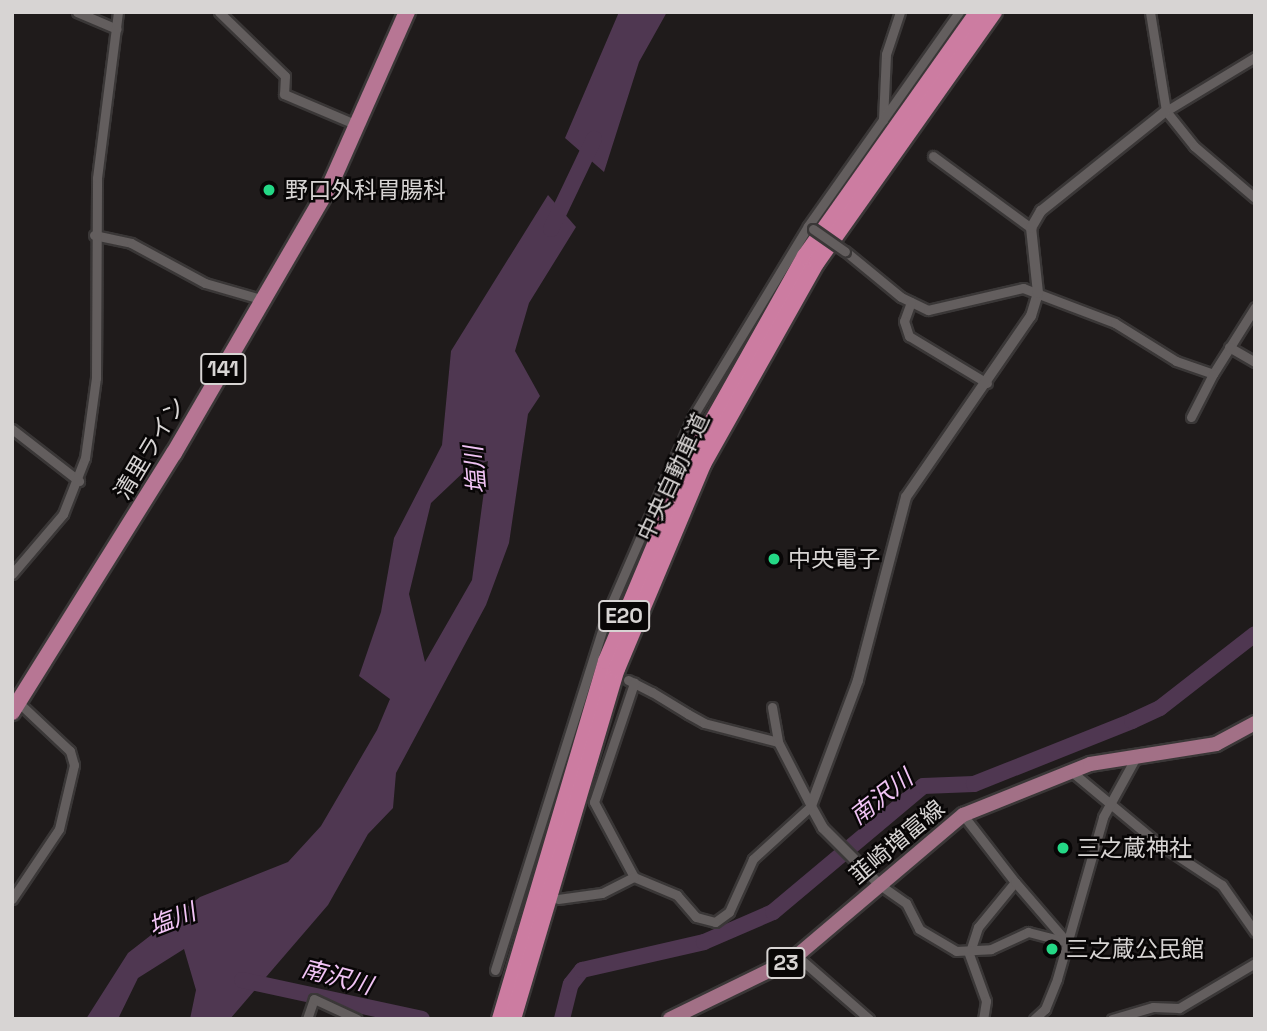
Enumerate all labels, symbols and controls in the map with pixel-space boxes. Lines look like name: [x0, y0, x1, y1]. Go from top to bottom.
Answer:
place label: 野口外科胃腸科: [285, 176, 446, 204]
marker: 野口外科胃腸科: [259, 180, 279, 200]
road number: 141: [198, 352, 248, 386]
street label: 清里ライン: [109, 392, 191, 504]
street label: 中央自動車道: [631, 409, 715, 545]
water label: 塩川: [459, 445, 491, 495]
place label: 中央電子: [788, 545, 880, 573]
marker: 中央電子: [766, 551, 782, 567]
road number: E20: [598, 598, 650, 634]
water label: 南沢川: [844, 763, 918, 831]
street label: 韮崎増富線: [844, 794, 950, 890]
place label: 三之蔵神社: [1077, 834, 1192, 862]
marker: 三之蔵神社: [1055, 840, 1071, 856]
water label: 塩川: [144, 897, 200, 941]
place label: 三之蔵公民館: [1066, 935, 1204, 963]
marker: 三之蔵公民館: [1044, 941, 1060, 957]
road number: 23: [765, 946, 807, 981]
water label: 南沢川: [298, 954, 376, 1000]

